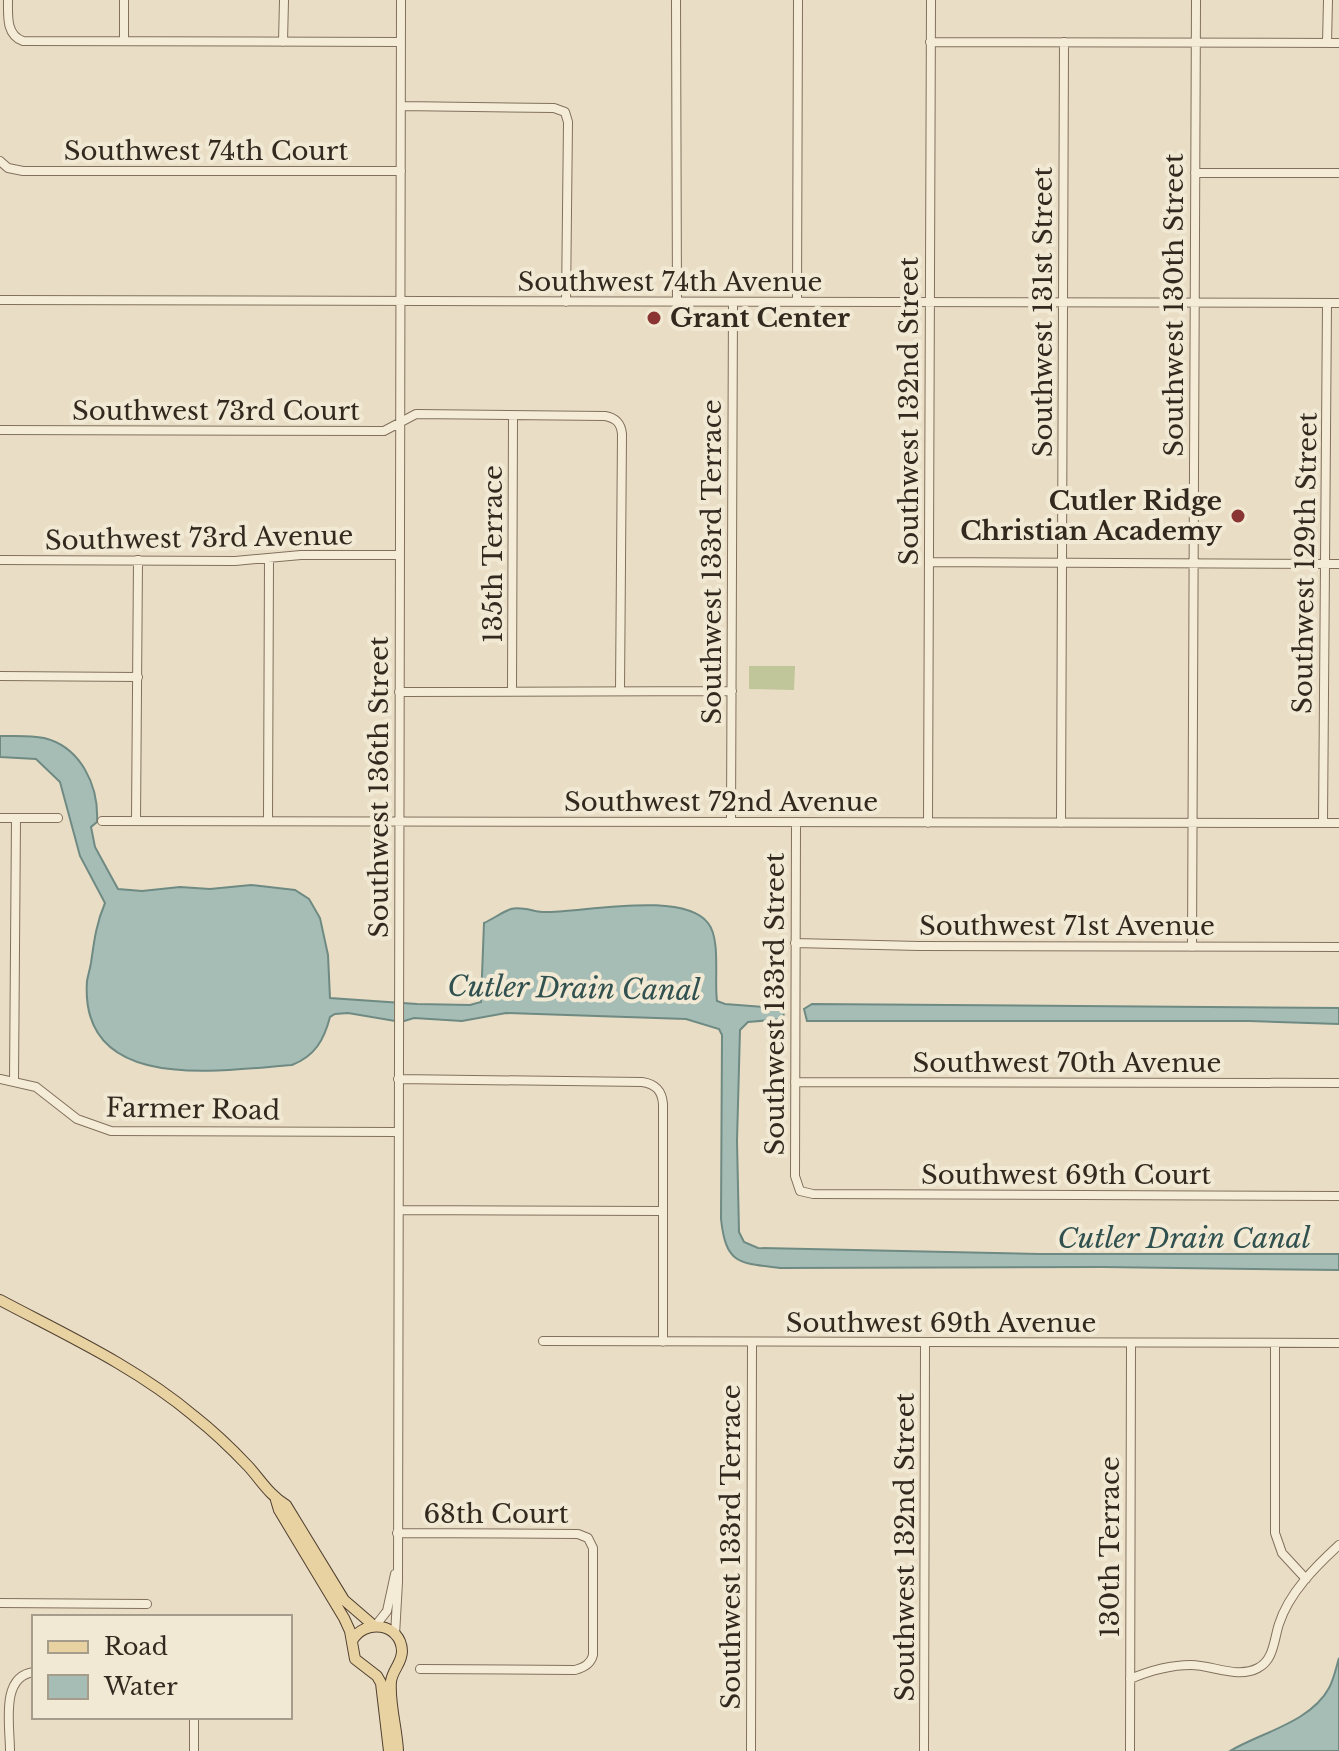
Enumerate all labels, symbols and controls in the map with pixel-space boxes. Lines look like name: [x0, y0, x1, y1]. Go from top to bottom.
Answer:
street label: Southwest 74th Court: [64, 135, 348, 167]
street label: Southwest 130th Street: [1158, 153, 1190, 457]
street label: Southwest 131st Street: [1027, 167, 1059, 457]
street label: Southwest 132nd Street: [893, 256, 925, 565]
street label: Southwest 74th Avenue: [517, 266, 823, 298]
place label: Grant Center: [670, 302, 850, 334]
marker: Grant Center: [645, 309, 663, 327]
street label: Southwest 73rd Court: [72, 395, 360, 427]
street label: Southwest 133rd Terrace: [696, 399, 728, 725]
street label: Southwest 129th Street: [1286, 412, 1324, 714]
street label: 135th Terrace: [477, 465, 509, 643]
place label: Cutler Ridge Christian Academy: [960, 485, 1222, 547]
marker: Cutler Ridge Christian Academy: [1229, 507, 1247, 525]
street label: Southwest 73rd Avenue: [45, 519, 353, 557]
street label: Southwest 136th Street: [363, 636, 395, 938]
street label: Southwest 72nd Avenue: [564, 786, 878, 818]
street label: Southwest 133rd Street: [759, 852, 791, 1156]
street label: Southwest 71st Avenue: [919, 910, 1215, 942]
water label: Cutler Drain Canal: [447, 969, 701, 1008]
street label: Southwest 70th Avenue: [913, 1047, 1221, 1079]
street label: Farmer Road: [105, 1091, 281, 1127]
street label: Southwest 69th Court: [921, 1159, 1211, 1191]
water label: Cutler Drain Canal: [1057, 1221, 1311, 1256]
street label: Southwest 69th Avenue: [786, 1307, 1096, 1339]
street label: Southwest 133rd Terrace: [715, 1384, 747, 1710]
street label: Southwest 132nd Street: [889, 1392, 921, 1701]
street label: 130th Terrace: [1094, 1456, 1126, 1638]
street label: 68th Court: [423, 1498, 569, 1530]
legend: [32, 1615, 292, 1719]
text: Road: [104, 1632, 168, 1661]
text: Water: [103, 1672, 178, 1701]

